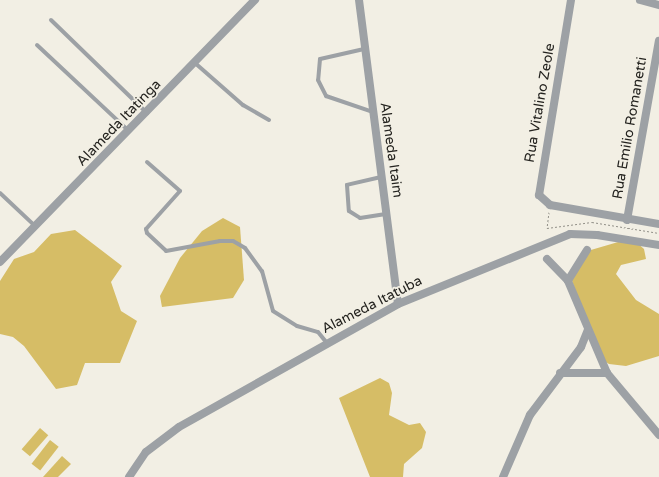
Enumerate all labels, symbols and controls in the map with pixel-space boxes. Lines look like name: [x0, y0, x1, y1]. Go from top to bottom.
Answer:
street label: Rua Vitalino Zeole: [521, 42, 559, 164]
street label: Rua Emilio Romanetti: [609, 56, 651, 200]
street label: Alameda Itatinga: [73, 76, 165, 170]
street label: Alameda Itaim: [376, 101, 406, 199]
street label: Alameda Itatuba: [319, 272, 425, 338]

